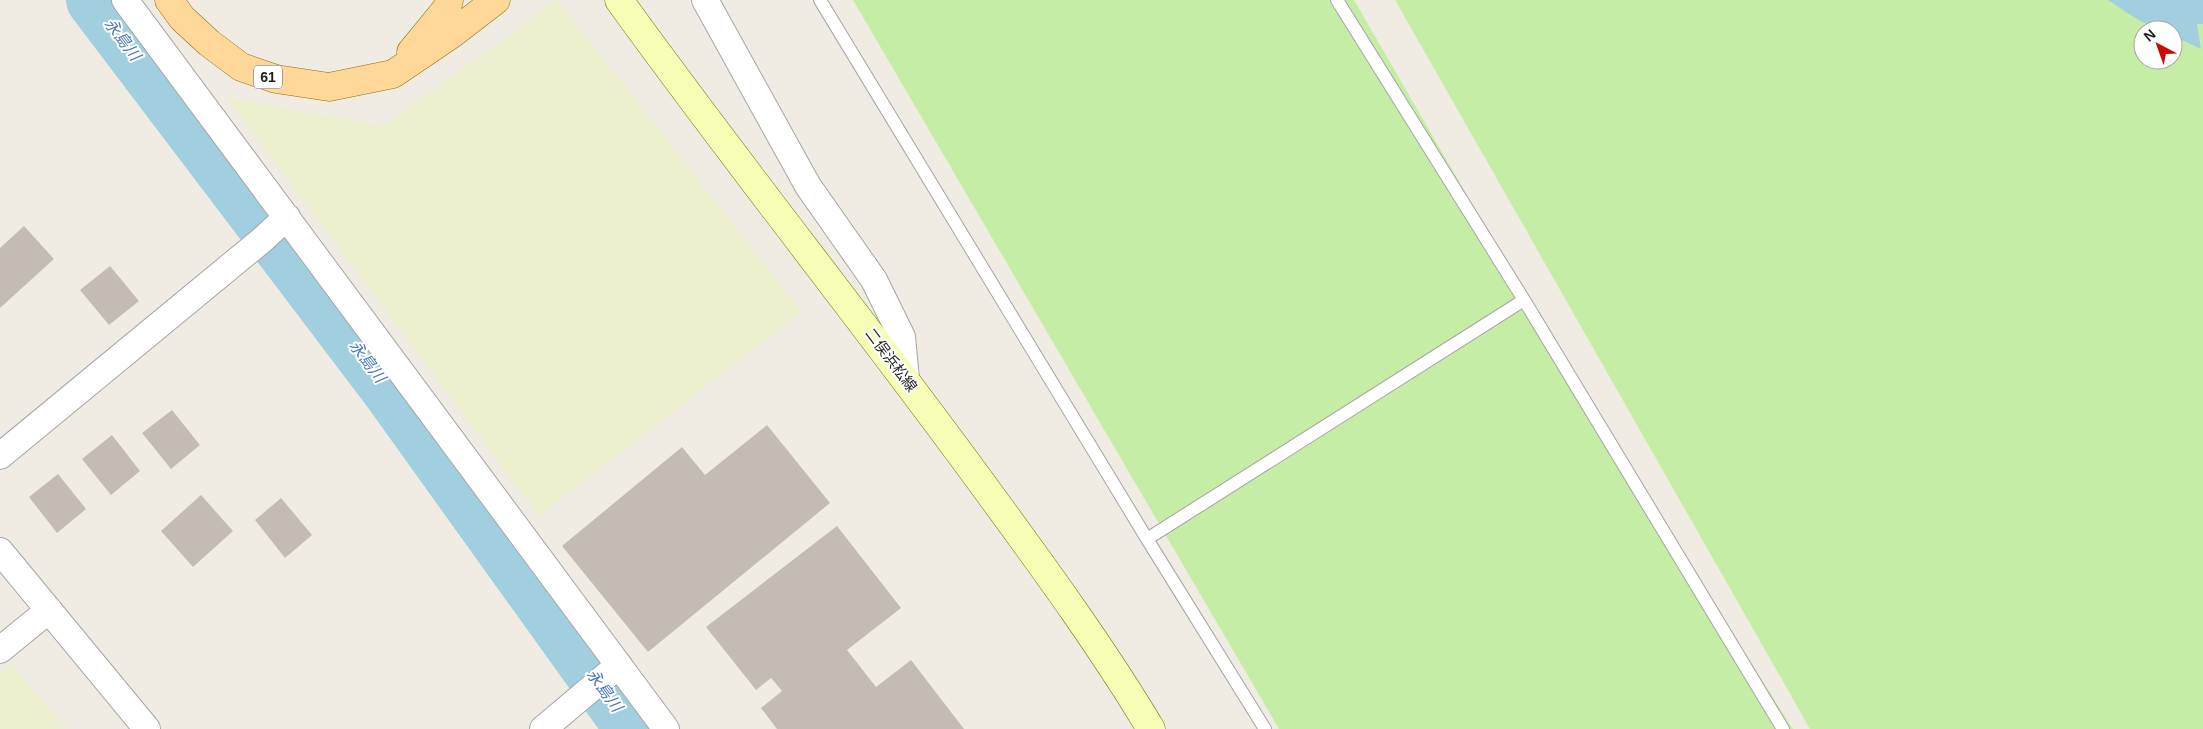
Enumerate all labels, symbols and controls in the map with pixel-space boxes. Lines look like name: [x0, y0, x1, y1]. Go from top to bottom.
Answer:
water label: 永島川: [101, 15, 145, 65]
north arrow: [2133, 20, 2183, 70]
text: N: [2140, 26, 2159, 45]
road number: 61: [254, 66, 282, 88]
street label: 二俣浜松線: [862, 325, 921, 395]
water label: 永島川: [346, 337, 390, 387]
water label: 永島川: [584, 666, 627, 716]

